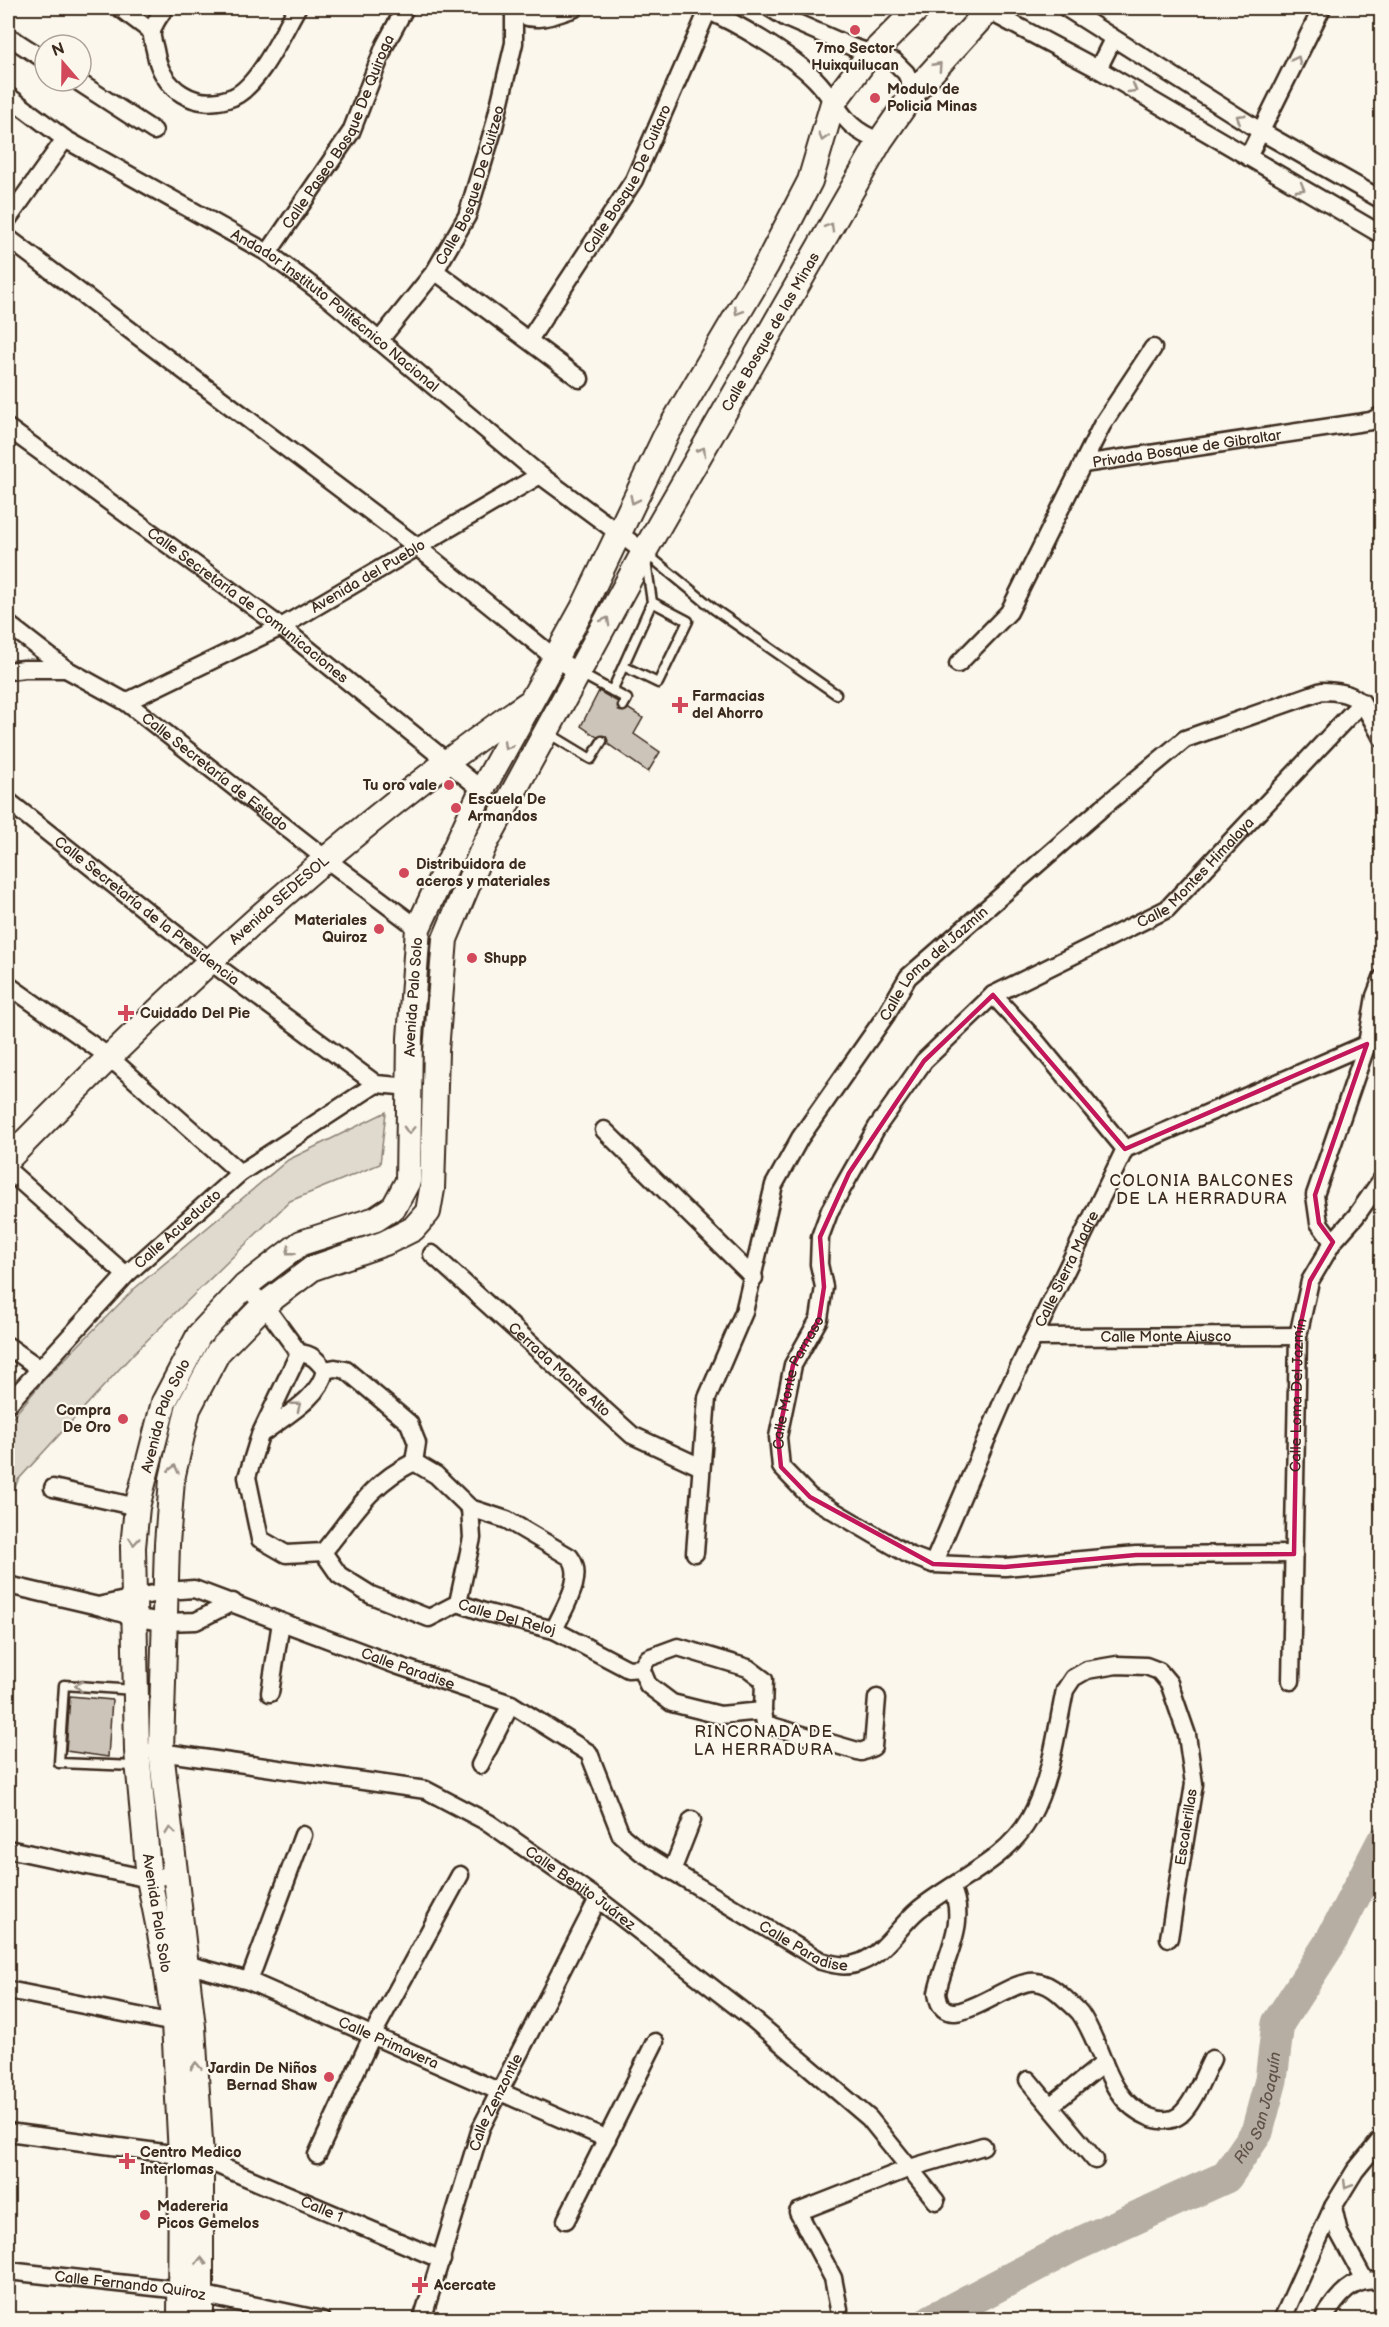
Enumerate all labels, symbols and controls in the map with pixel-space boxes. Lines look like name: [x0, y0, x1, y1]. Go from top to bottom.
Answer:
marker: 7mo Sector Huixquilucan: [848, 23, 862, 37]
street label: Calle Paseo Bosque De Quiroga: [278, 31, 399, 233]
north arrow: [33, 33, 93, 93]
text: N: [49, 39, 67, 61]
place label: 7mo Sector Huixquilucan: [811, 39, 899, 75]
one-way arrow: [1289, 56, 1301, 67]
one-way arrow: [931, 62, 942, 72]
place label: Modulo de Policia Minas: [887, 80, 977, 116]
one-way arrow: [1126, 82, 1137, 94]
marker: Modulo de Policia Minas: [868, 91, 882, 105]
street label: Calle Bosque De Cuitaro: [579, 102, 676, 258]
street label: Calle Bosque De Cuitzeo: [431, 104, 509, 269]
one-way arrow: [1236, 114, 1246, 126]
one-way arrow: [818, 131, 830, 142]
one-way arrow: [1295, 180, 1305, 192]
one-way arrow: [823, 223, 834, 234]
street label: Andador Instituto Politécnico Nacional: [227, 225, 443, 396]
street label: Calle Bosque de las Minas: [718, 249, 824, 415]
one-way arrow: [734, 305, 746, 315]
street label: Privada Bosque de Gibraltar: [1091, 425, 1283, 472]
one-way arrow: [694, 447, 706, 457]
one-way arrow: [630, 494, 641, 505]
street label: Calle Secretaría de Comunicaciones: [143, 523, 352, 688]
street label: Avenida del Pueblo: [307, 535, 429, 617]
one-way arrow: [599, 617, 610, 627]
place label: Farmacias del Ahorro: [692, 687, 765, 723]
marker: Farmacias del Ahorro: [673, 698, 687, 712]
street label: Calle Secretaría de Estado: [137, 709, 292, 836]
one-way arrow: [503, 740, 514, 750]
place label: Tu oro vale: [363, 776, 437, 795]
marker: Tu oro vale: [442, 778, 456, 792]
place label: Escuela De Armandos: [467, 790, 546, 826]
marker: Escuela De Armandos: [449, 801, 463, 815]
street label: Calle Montes Himalaya: [1134, 814, 1258, 932]
street label: Calle Secretaría de la Presidencia: [50, 832, 243, 990]
street label: Avenida SEDESOL: [225, 851, 333, 949]
place label: Distribuidora de aceros y materiales: [416, 855, 550, 891]
marker: Distribuidora de aceros y materiales: [397, 866, 411, 880]
street label: Calle Loma del Jazmín: [875, 903, 992, 1025]
place label: Materiales Quiroz: [294, 911, 368, 947]
marker: Materiales Quiroz: [372, 922, 386, 936]
street label: Avenida Palo Solo: [401, 936, 427, 1057]
place label: Shupp: [484, 949, 527, 968]
marker: Shupp: [465, 951, 479, 965]
marker: Cuidado Del Pie: [117, 1004, 135, 1022]
place label: Cuidado Del Pie: [140, 1004, 250, 1023]
one-way arrow: [403, 1125, 416, 1134]
district label: COLONIA BALCONES DE LA HERRADURA: [1110, 1172, 1294, 1209]
street label: Calle Acueducto: [130, 1185, 225, 1273]
street label: Calle Sierra Madre: [1031, 1208, 1104, 1331]
one-way arrow: [286, 1244, 297, 1255]
street label: Calle Monte Parnaso: [769, 1312, 829, 1450]
street label: Calle Loma Del Jazmín: [1286, 1316, 1312, 1472]
street label: Cerrada Monte Alto: [504, 1318, 615, 1421]
street label: Calle Monte Ajusco: [1101, 1327, 1231, 1347]
street label: Avenida Palo Solo: [137, 1356, 195, 1475]
place label: Compra De Oro: [56, 1401, 111, 1437]
one-way arrow: [291, 1402, 302, 1413]
marker: Compra De Oro: [116, 1412, 130, 1426]
one-way arrow: [167, 1464, 180, 1474]
one-way arrow: [128, 1536, 141, 1545]
street label: Calle Del Reloj: [455, 1595, 558, 1640]
street label: Calle Paradise: [358, 1644, 457, 1694]
one-way arrow: [74, 1680, 83, 1693]
district label: RINCONADA DE LA HERRADURA: [694, 1723, 834, 1760]
street label: Escalerillas: [1171, 1787, 1202, 1867]
one-way arrow: [164, 1826, 177, 1835]
street label: Calle Benito Juárez: [521, 1842, 640, 1935]
street label: Avenida Palo Solo: [138, 1852, 175, 1974]
street label: Calle Paradise: [755, 1917, 848, 1975]
street label: Calle Primavera: [335, 2013, 441, 2073]
street label: Calle Zenzontle: [465, 2051, 527, 2154]
water label: Río San Joaquín: [1230, 2051, 1285, 2168]
place label: Jardin De Niños Bernad Shaw: [208, 2059, 317, 2095]
one-way arrow: [189, 2062, 202, 2071]
marker: Jardin De Niños Bernad Shaw: [322, 2070, 336, 2084]
place label: Centro Medico Interlomas: [140, 2143, 242, 2179]
marker: Centro Medico Interlomas: [118, 2152, 136, 2170]
one-way arrow: [1342, 2179, 1354, 2189]
street label: Calle 1: [297, 2192, 346, 2227]
place label: Madereria Picos Gemelos: [157, 2197, 259, 2233]
marker: Madereria Picos Gemelos: [138, 2208, 152, 2222]
one-way arrow: [195, 2257, 207, 2266]
street label: Calle Fernando Quiroz: [53, 2267, 208, 2305]
marker: Acercate: [411, 2276, 429, 2294]
place label: Acercate: [433, 2276, 496, 2295]

